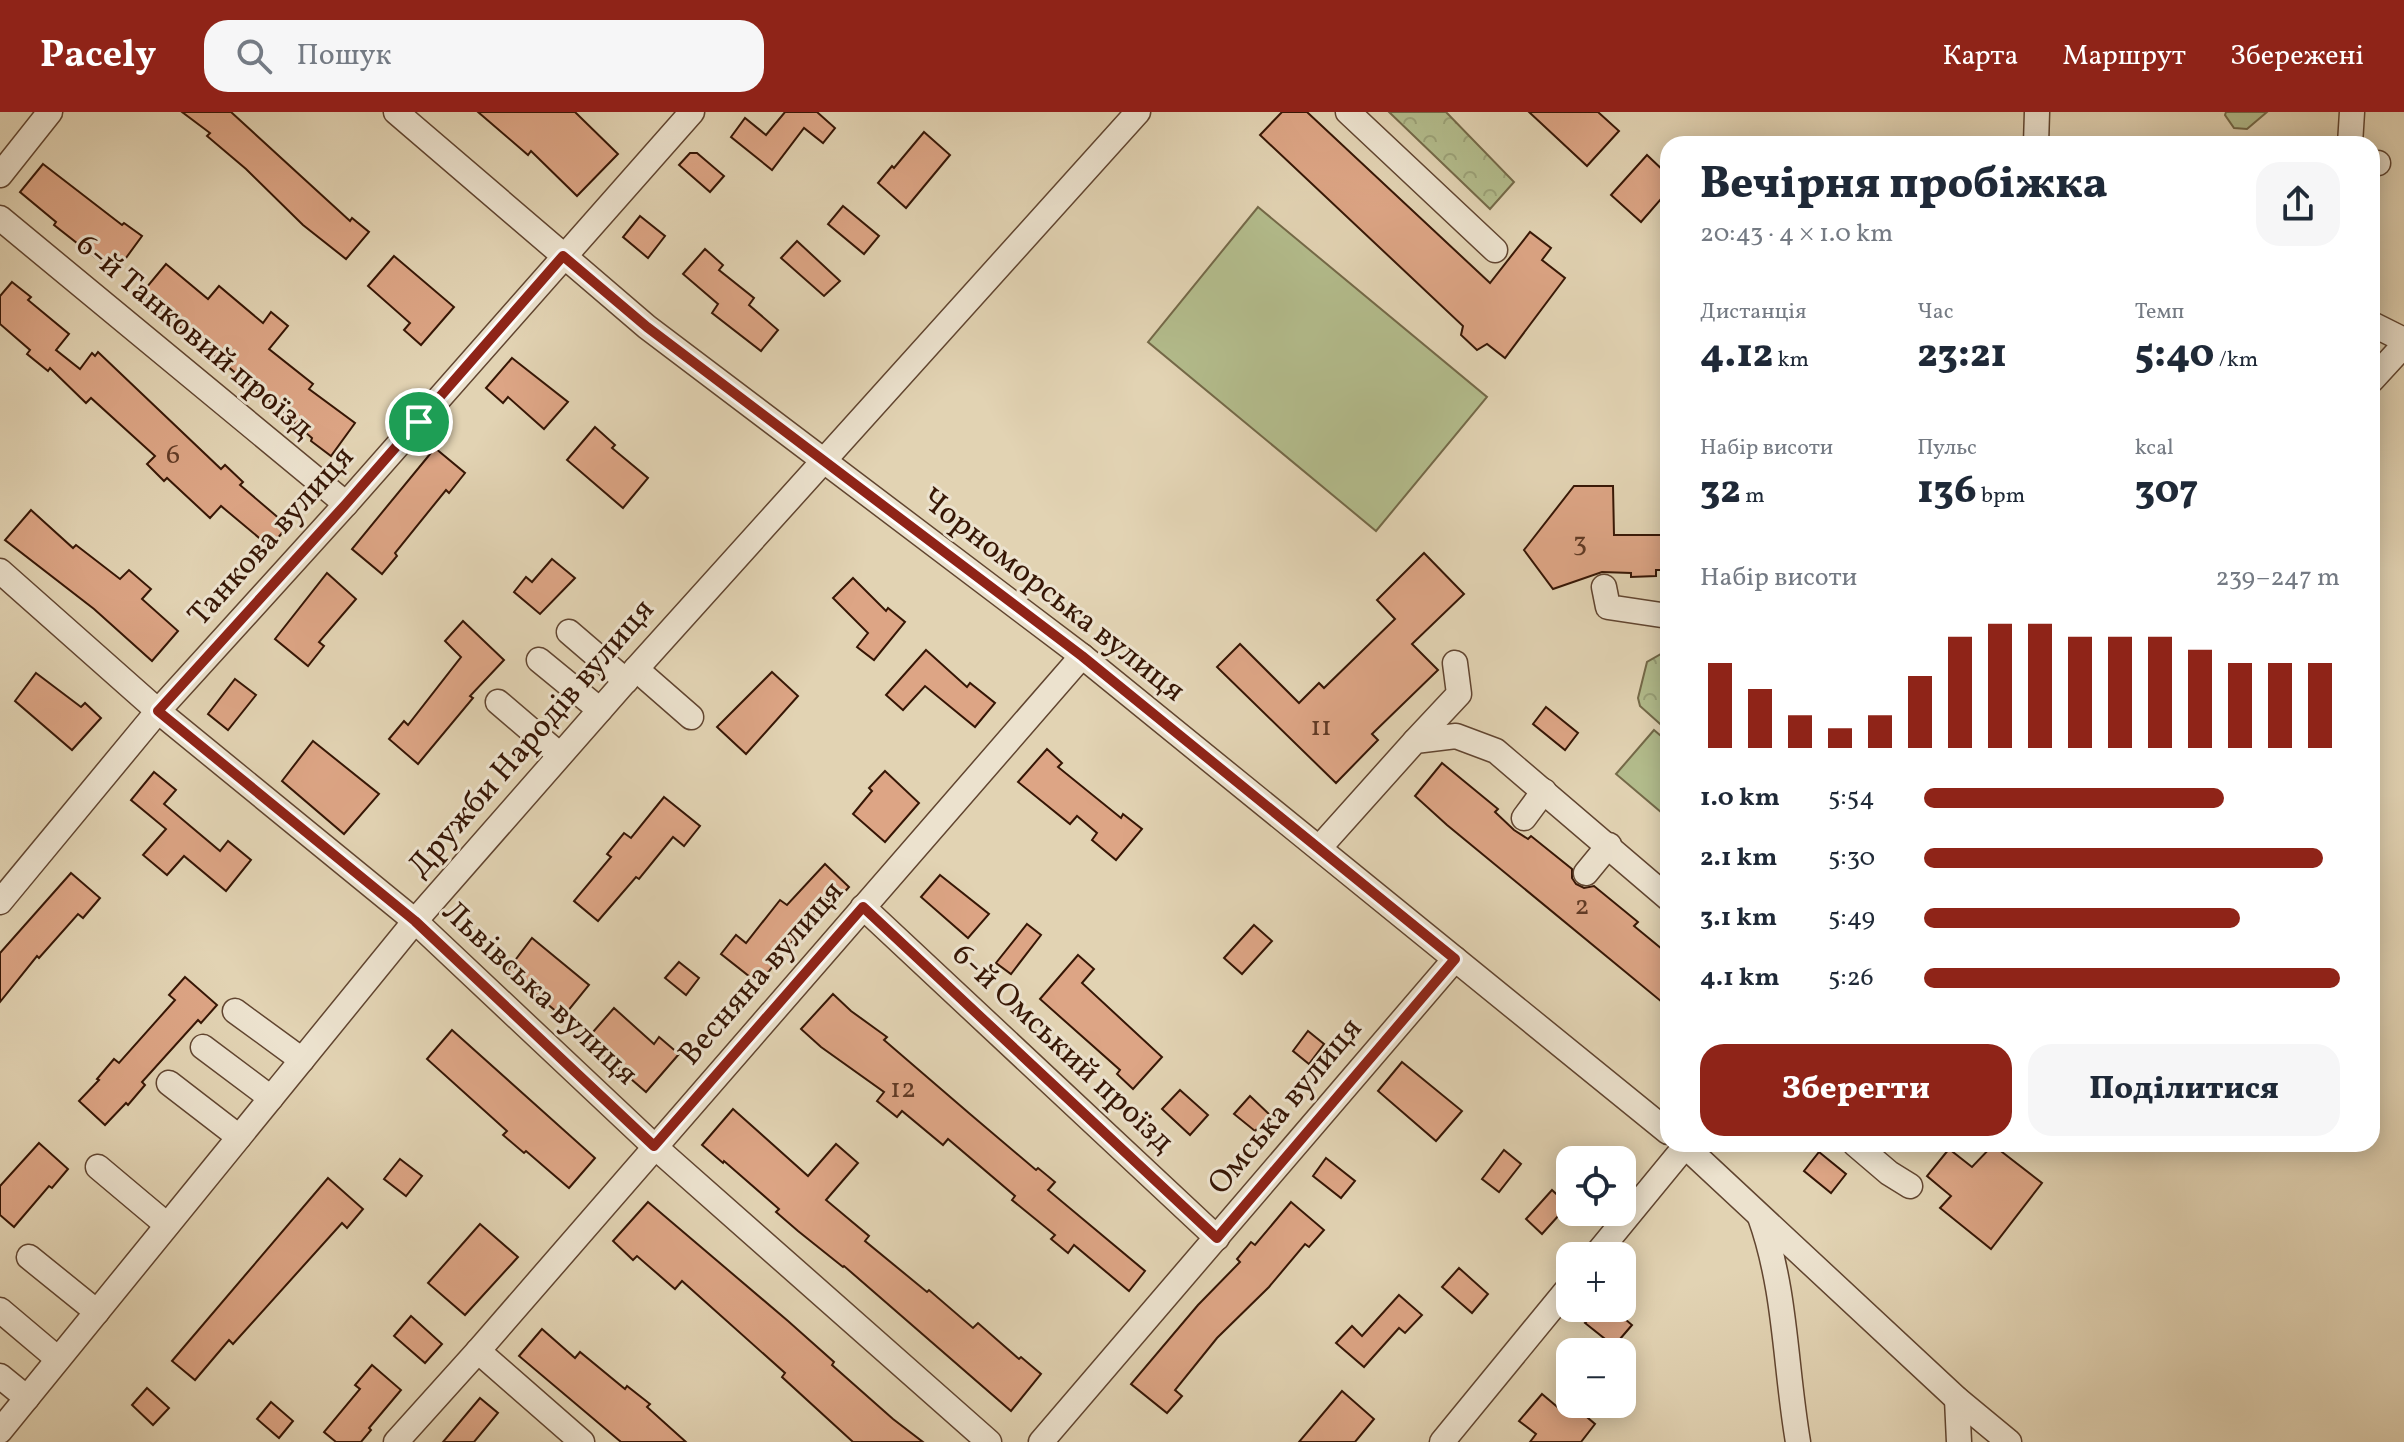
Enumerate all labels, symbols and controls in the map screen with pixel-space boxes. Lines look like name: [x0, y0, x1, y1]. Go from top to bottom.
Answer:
search box: [204, 20, 764, 92]
text: Pacely: [40, 30, 156, 83]
icon: search: [232, 34, 276, 78]
text: Пошук: [296, 35, 391, 77]
text: Карта: [1943, 37, 2018, 76]
text: Маршрут: [2062, 37, 2186, 76]
text: Збережені: [2230, 37, 2364, 76]
text: Вечірня пробіжка: [1700, 155, 2108, 216]
button: share: [2256, 162, 2340, 246]
text: 20:43 · 4 × 1.0 km: [1700, 216, 1893, 252]
street label: 6-й Танковий проїзд: [66, 224, 322, 450]
text: Дистанція: [1700, 297, 1806, 328]
text: Час: [1917, 297, 1954, 328]
text: Темп: [2135, 297, 2184, 328]
text: 4.12: [1700, 328, 1773, 384]
text: 23:21: [1917, 328, 2007, 384]
text: 5:40: [2135, 328, 2214, 384]
text: km: [1773, 345, 1809, 376]
text: /km: [2214, 345, 2258, 376]
pin: [385, 388, 453, 456]
icon: arrive: [397, 400, 441, 444]
text: Набір висоти: [1700, 433, 1833, 464]
text: Пульс: [1917, 433, 1977, 464]
text: kcal: [2135, 433, 2174, 464]
house number: 6: [166, 436, 180, 475]
street label: Танкова вулиця: [179, 437, 365, 637]
text: 32: [1700, 464, 1741, 520]
text: 136: [1917, 464, 1977, 520]
text: 307: [2135, 464, 2198, 520]
street label: Чорноморська вулиця: [910, 479, 1194, 713]
text: m: [1741, 481, 1765, 512]
text: bpm: [1977, 481, 2025, 512]
house number: 3: [1573, 524, 1587, 563]
text: Набір висоти: [1700, 560, 1857, 596]
text: 239–247 m: [2215, 560, 2340, 596]
street label: Дружби Народів вулиця: [398, 590, 666, 888]
house number: 11: [1310, 708, 1332, 747]
text: 1.0 km: [1700, 780, 1780, 816]
text: 5:54: [1828, 780, 1875, 816]
text: 2.1 km: [1700, 840, 1777, 876]
text: 5:30: [1828, 840, 1875, 876]
street label: Весняна вулиця: [669, 872, 855, 1076]
house number: 2: [1574, 887, 1590, 926]
street label: Львівська вулиця: [431, 892, 647, 1096]
text: 3.1 km: [1700, 900, 1777, 936]
text: 5:49: [1828, 900, 1875, 936]
street label: 6-й Омський проїзд: [941, 934, 1183, 1164]
text: 4.1 km: [1700, 960, 1780, 996]
text: 5:26: [1828, 960, 1874, 996]
street label: Омська вулиця: [1199, 1009, 1373, 1205]
button: Зберегти: [1700, 1044, 2012, 1136]
button: Поділитися: [2028, 1044, 2340, 1136]
house number: 12: [890, 1070, 916, 1109]
map controls: [1556, 1146, 1636, 1418]
button: locate: [1556, 1146, 1636, 1226]
button: +: [1556, 1242, 1636, 1322]
button: −: [1556, 1338, 1636, 1418]

